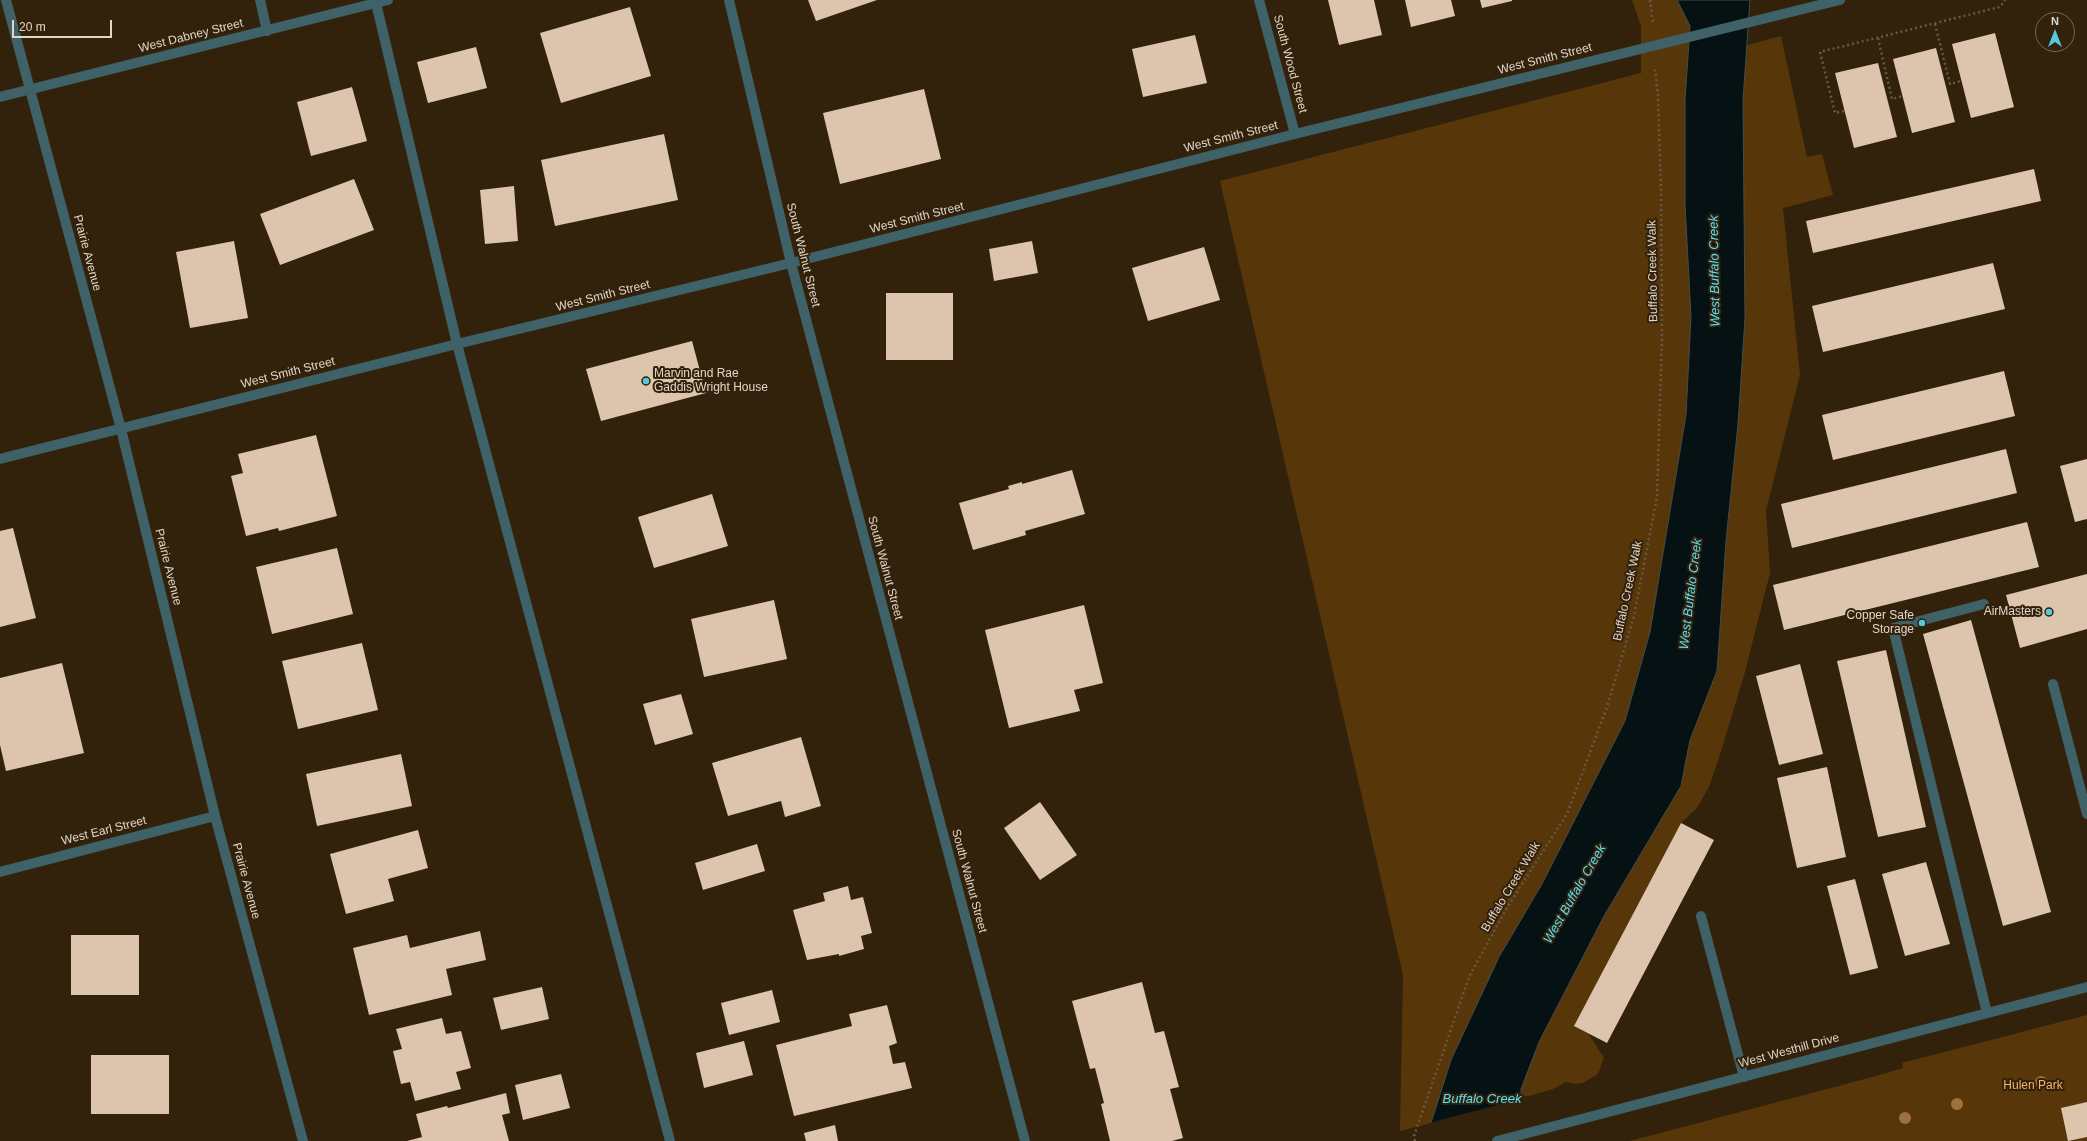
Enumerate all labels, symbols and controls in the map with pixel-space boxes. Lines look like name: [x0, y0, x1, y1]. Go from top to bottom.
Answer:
scale bar: [14, 12, 114, 38]
north arrow: [2035, 12, 2075, 52]
street label: South Wood Street: [1270, 13, 1310, 115]
text: N: [2051, 15, 2059, 27]
street label: West Dabney Street: [137, 16, 245, 56]
text: 20 m: [19, 20, 46, 34]
street label: West Smith Street: [1496, 40, 1594, 78]
street label: West Smith Street: [1182, 118, 1280, 156]
street label: West Smith Street: [868, 199, 966, 237]
street label: South Walnut Street: [783, 201, 823, 309]
street label: Prairie Avenue: [70, 213, 104, 293]
water label: West Buffalo Creek: [1706, 215, 1724, 327]
street label: Buffalo Creek Walk: [1645, 220, 1661, 322]
street label: West Smith Street: [554, 277, 652, 315]
street label: West Smith Street: [239, 354, 337, 392]
place label: Marvin and Rae Gaddis Wright House: [654, 367, 768, 395]
marker: Marvin and Rae Gaddis Wright House: [641, 376, 651, 386]
street label: South Walnut Street: [864, 514, 906, 622]
street label: Prairie Avenue: [152, 527, 184, 607]
water label: West Buffalo Creek: [1676, 538, 1706, 650]
street label: Buffalo Creek Walk: [1610, 540, 1646, 642]
place label: AirMasters: [1984, 605, 2041, 619]
marker: AirMasters: [2044, 607, 2054, 617]
place label: Copper Safe Storage: [1847, 609, 1914, 637]
marker: Copper Safe Storage: [1917, 618, 1927, 628]
street label: West Earl Street: [60, 813, 148, 849]
street label: South Walnut Street: [948, 827, 990, 935]
street label: Buffalo Creek Walk: [1479, 840, 1543, 934]
street label: Prairie Avenue: [229, 841, 263, 921]
water label: West Buffalo Creek: [1540, 842, 1610, 946]
street label: West Westhill Drive: [1737, 1031, 1841, 1071]
park label: Hulen Park: [2003, 1079, 2063, 1093]
water label: Buffalo Creek: [1443, 1091, 1521, 1107]

